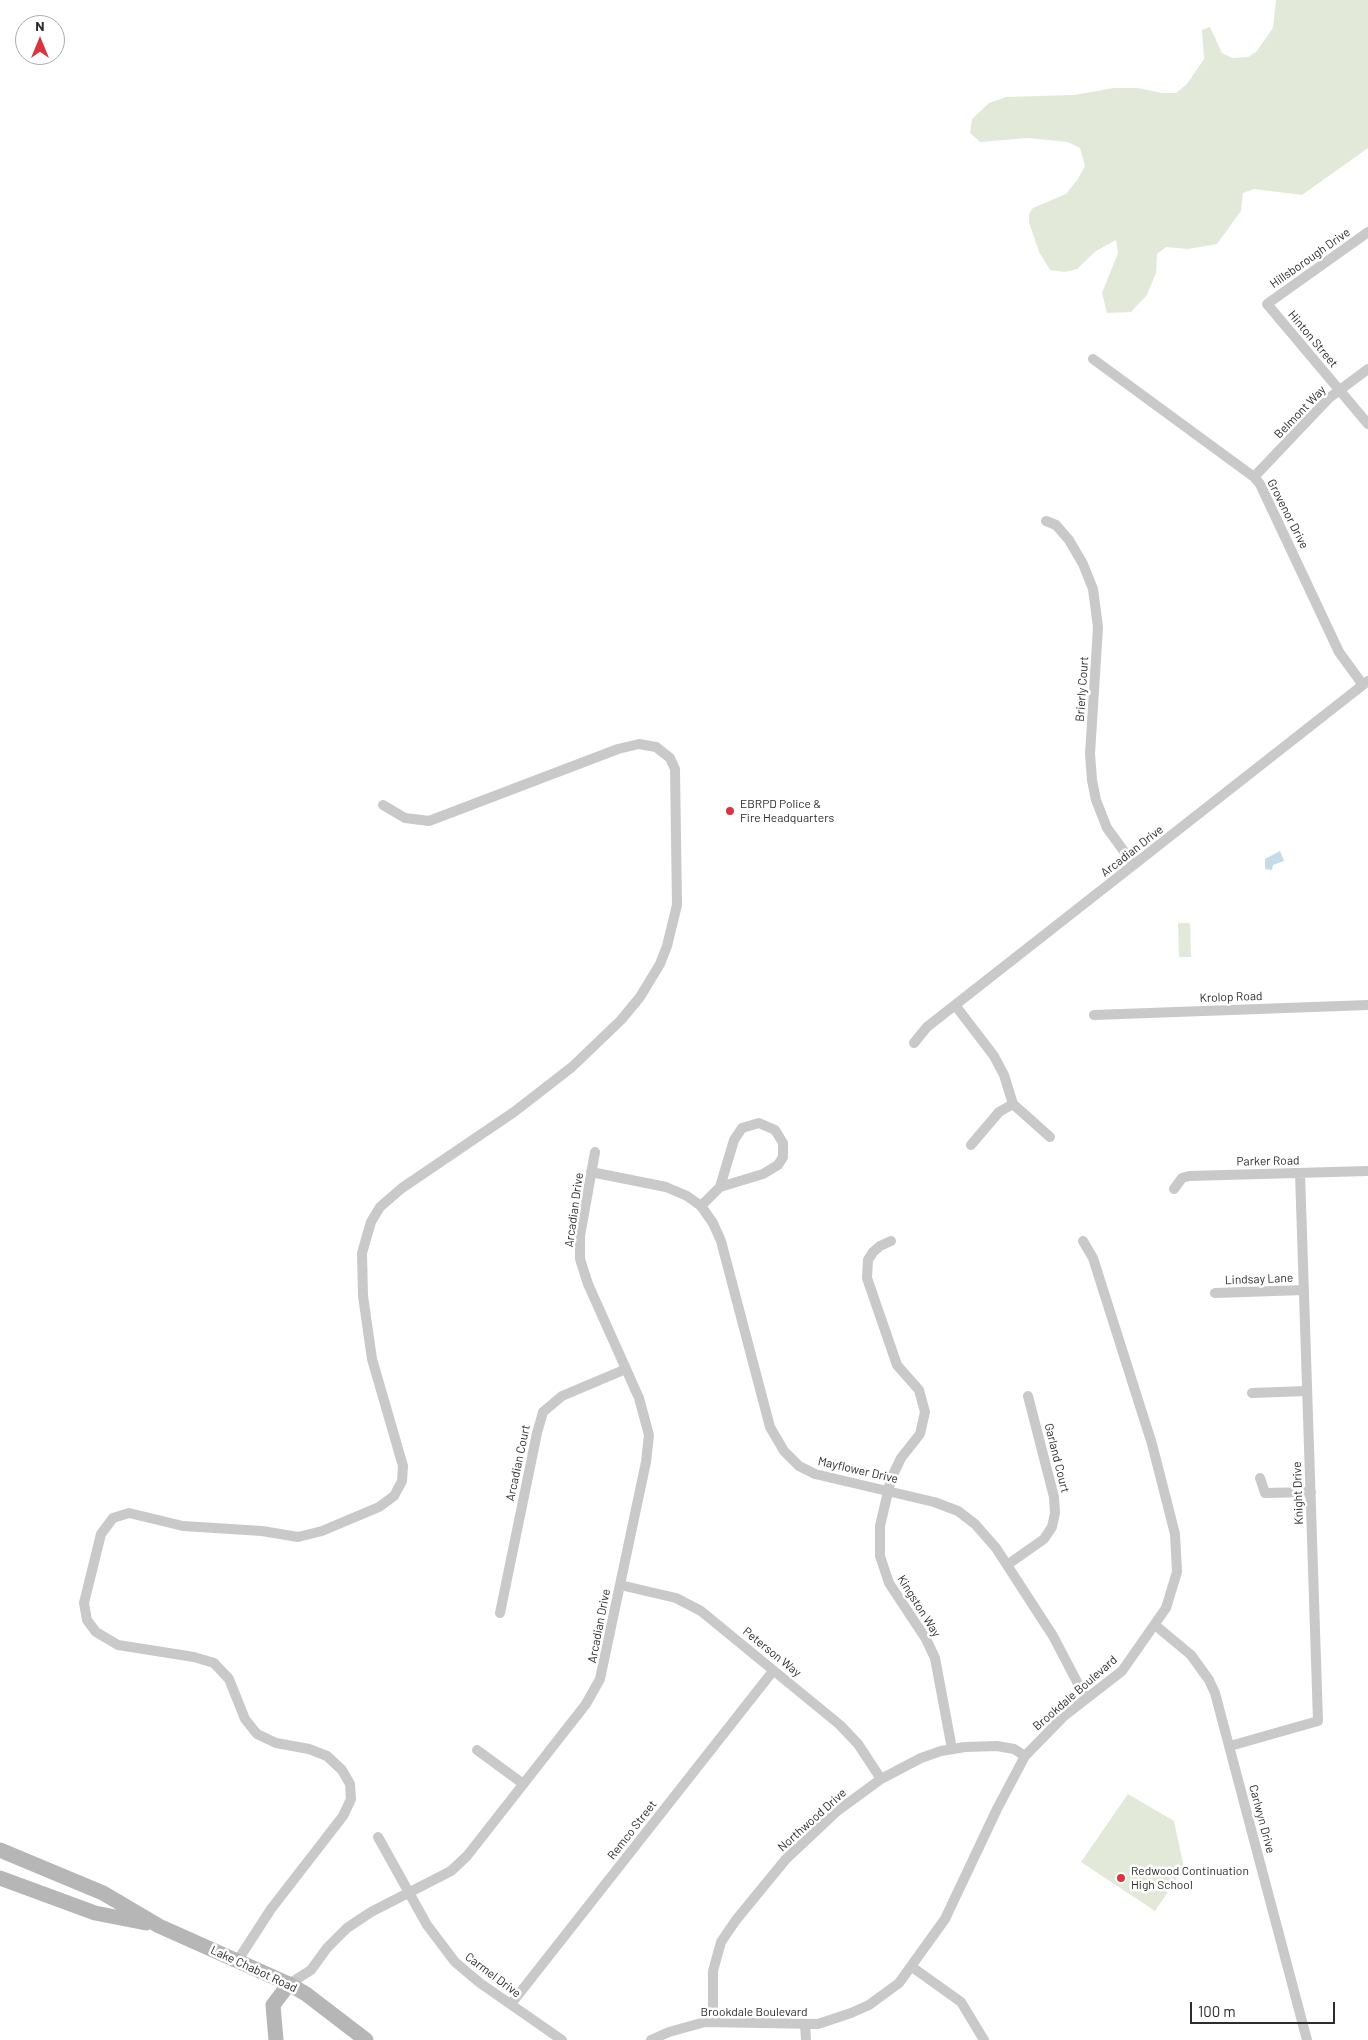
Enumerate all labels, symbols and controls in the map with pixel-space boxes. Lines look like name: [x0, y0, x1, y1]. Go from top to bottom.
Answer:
north arrow: [15, 15, 65, 65]
text: N: [35, 17, 45, 34]
street label: Hillsborough Drive: [1267, 225, 1353, 291]
street label: Hinton Street: [1285, 308, 1341, 370]
street label: Belmont Way: [1271, 383, 1329, 441]
street label: Grovenor Drive: [1264, 477, 1312, 551]
street label: Brierly Court: [1073, 656, 1091, 722]
place label: EBRPD Police & Fire Headquarters: [740, 797, 834, 825]
marker: EBRPD Police & Fire Headquarters: [724, 805, 736, 817]
street label: Arcadian Drive: [1098, 822, 1166, 880]
street label: Krolop Road: [1199, 989, 1263, 1005]
street label: Parker Road: [1236, 1153, 1300, 1169]
street label: Arcadian Drive: [562, 1172, 586, 1248]
street label: Lindsay Lane: [1225, 1271, 1293, 1287]
street label: Garland Court: [1041, 1422, 1073, 1494]
street label: Arcadian Court: [503, 1423, 533, 1503]
street label: Mayflower Drive: [817, 1454, 899, 1486]
street label: Knight Drive: [1290, 1461, 1306, 1525]
street label: Kingston Way: [894, 1572, 944, 1640]
street label: Arcadian Drive: [585, 1588, 613, 1664]
street label: Peterson Way: [740, 1624, 804, 1680]
street label: Brookdale Boulevard: [1030, 1652, 1120, 1734]
street label: Carlwyn Drive: [1246, 1783, 1278, 1855]
street label: Northwood Drive: [775, 1785, 849, 1855]
street label: Remco Street: [604, 1797, 660, 1863]
place label: Redwood Continuation High School: [1131, 1864, 1249, 1892]
marker: Redwood Continuation High School: [1115, 1872, 1127, 1884]
street label: Lake Chabot Road: [209, 1943, 299, 1995]
street label: Carmel Drive: [462, 1949, 524, 2001]
scale bar: [1193, 1992, 1338, 2024]
text: 100 m: [1198, 2002, 1236, 2020]
street label: Brookdale Boulevard: [701, 2005, 807, 2019]

